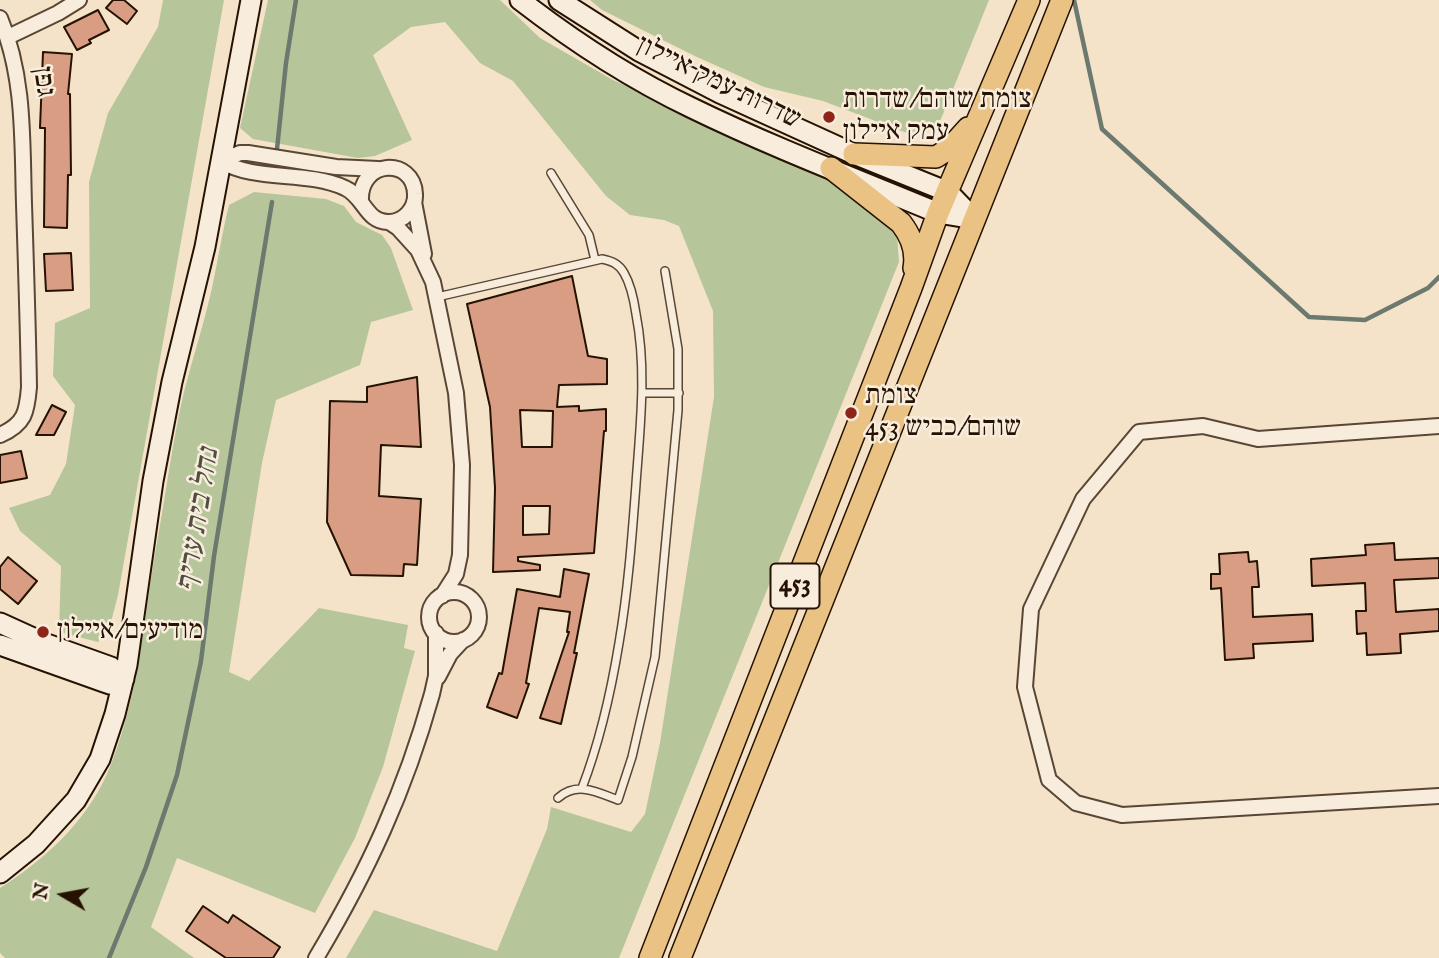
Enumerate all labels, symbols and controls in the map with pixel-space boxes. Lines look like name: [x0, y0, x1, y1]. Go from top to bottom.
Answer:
street label: שדרות עמק איילון: [630, 30, 806, 138]
street label: גפן: [23, 65, 61, 99]
place label: צומת שוהם/שדרות עמק איילון: [843, 84, 1032, 150]
marker: צומת שוהם/שדרות עמק איילון: [821, 109, 837, 125]
place label: צומת שוהם/כביש 453: [865, 380, 1021, 446]
marker: צומת שוהם/כביש 453: [843, 405, 859, 421]
water label: נחל בית עריף: [171, 446, 229, 594]
road number: 453: [770, 564, 820, 608]
place label: מודיעים/איילון: [57, 615, 203, 649]
marker: מודיעים/איילון: [35, 624, 51, 640]
north arrow: [28, 860, 98, 930]
text: N: [29, 881, 56, 902]

